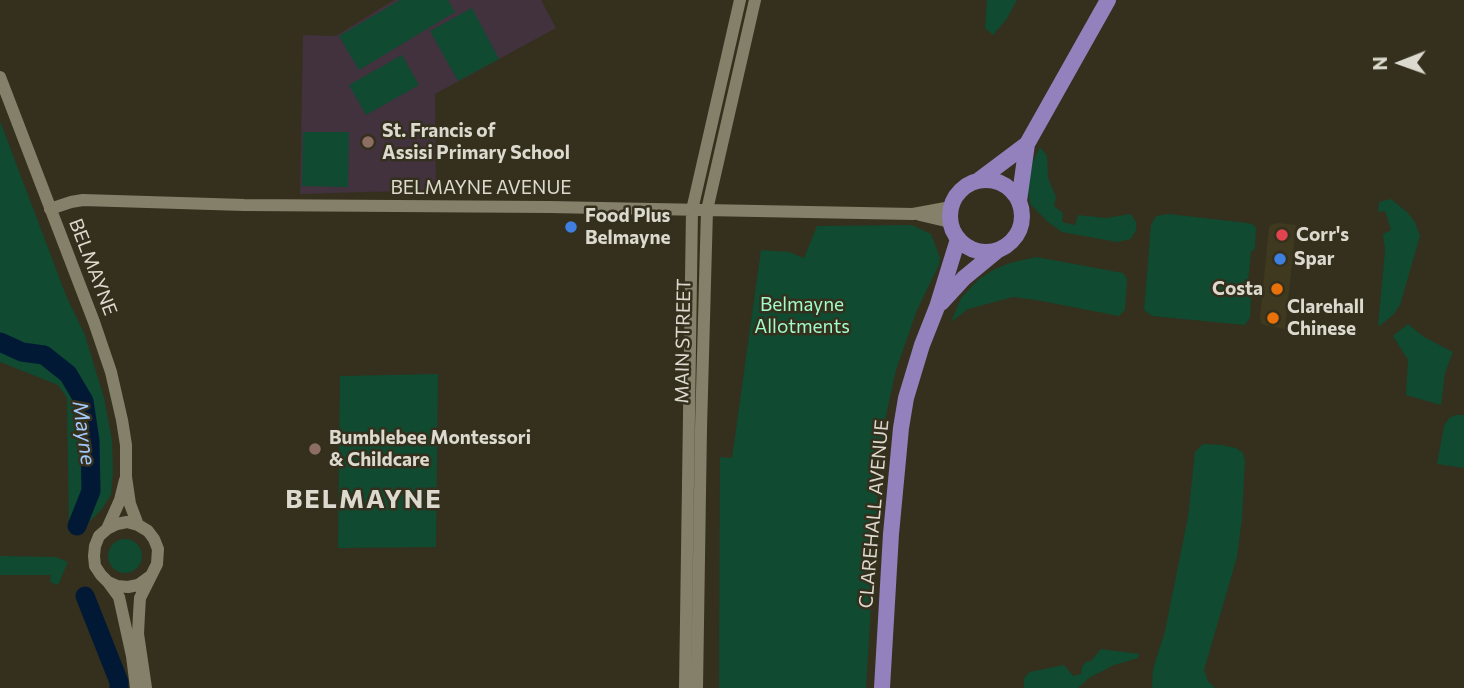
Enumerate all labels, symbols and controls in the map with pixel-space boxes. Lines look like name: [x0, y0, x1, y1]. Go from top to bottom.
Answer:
north arrow: [1366, 28, 1436, 98]
text: N: [1368, 56, 1391, 71]
place label: St. Francis of Assisi Primary School: [382, 120, 570, 164]
marker: St. Francis of Assisi Primary School: [360, 134, 376, 150]
street label: BELMAYNE AVENUE: [390, 177, 572, 199]
place label: Food Plus Belmayne: [585, 205, 671, 249]
street label: BELMAYNE: [64, 215, 122, 319]
marker: Food Plus Belmayne: [563, 219, 579, 235]
place label: Corr's: [1296, 224, 1349, 246]
marker: Corr's: [1274, 227, 1290, 243]
place label: Spar: [1294, 248, 1335, 270]
marker: Spar: [1272, 251, 1288, 267]
street label: MAIN STREET: [671, 278, 695, 404]
place label: Costa: [1212, 278, 1263, 300]
marker: Costa: [1269, 281, 1285, 297]
park label: Belmayne Allotments: [754, 294, 850, 338]
place label: Clarehall Chinese: [1287, 296, 1364, 340]
marker: Clarehall Chinese: [1265, 310, 1281, 326]
water label: Mayne: [67, 399, 101, 467]
street label: CLAREHALL AVENUE: [854, 419, 894, 609]
place label: Bumblebee Montessori & Childcare: [329, 427, 531, 471]
marker: Bumblebee Montessori & Childcare: [307, 441, 323, 457]
district label: BELMAYNE: [286, 483, 442, 515]

